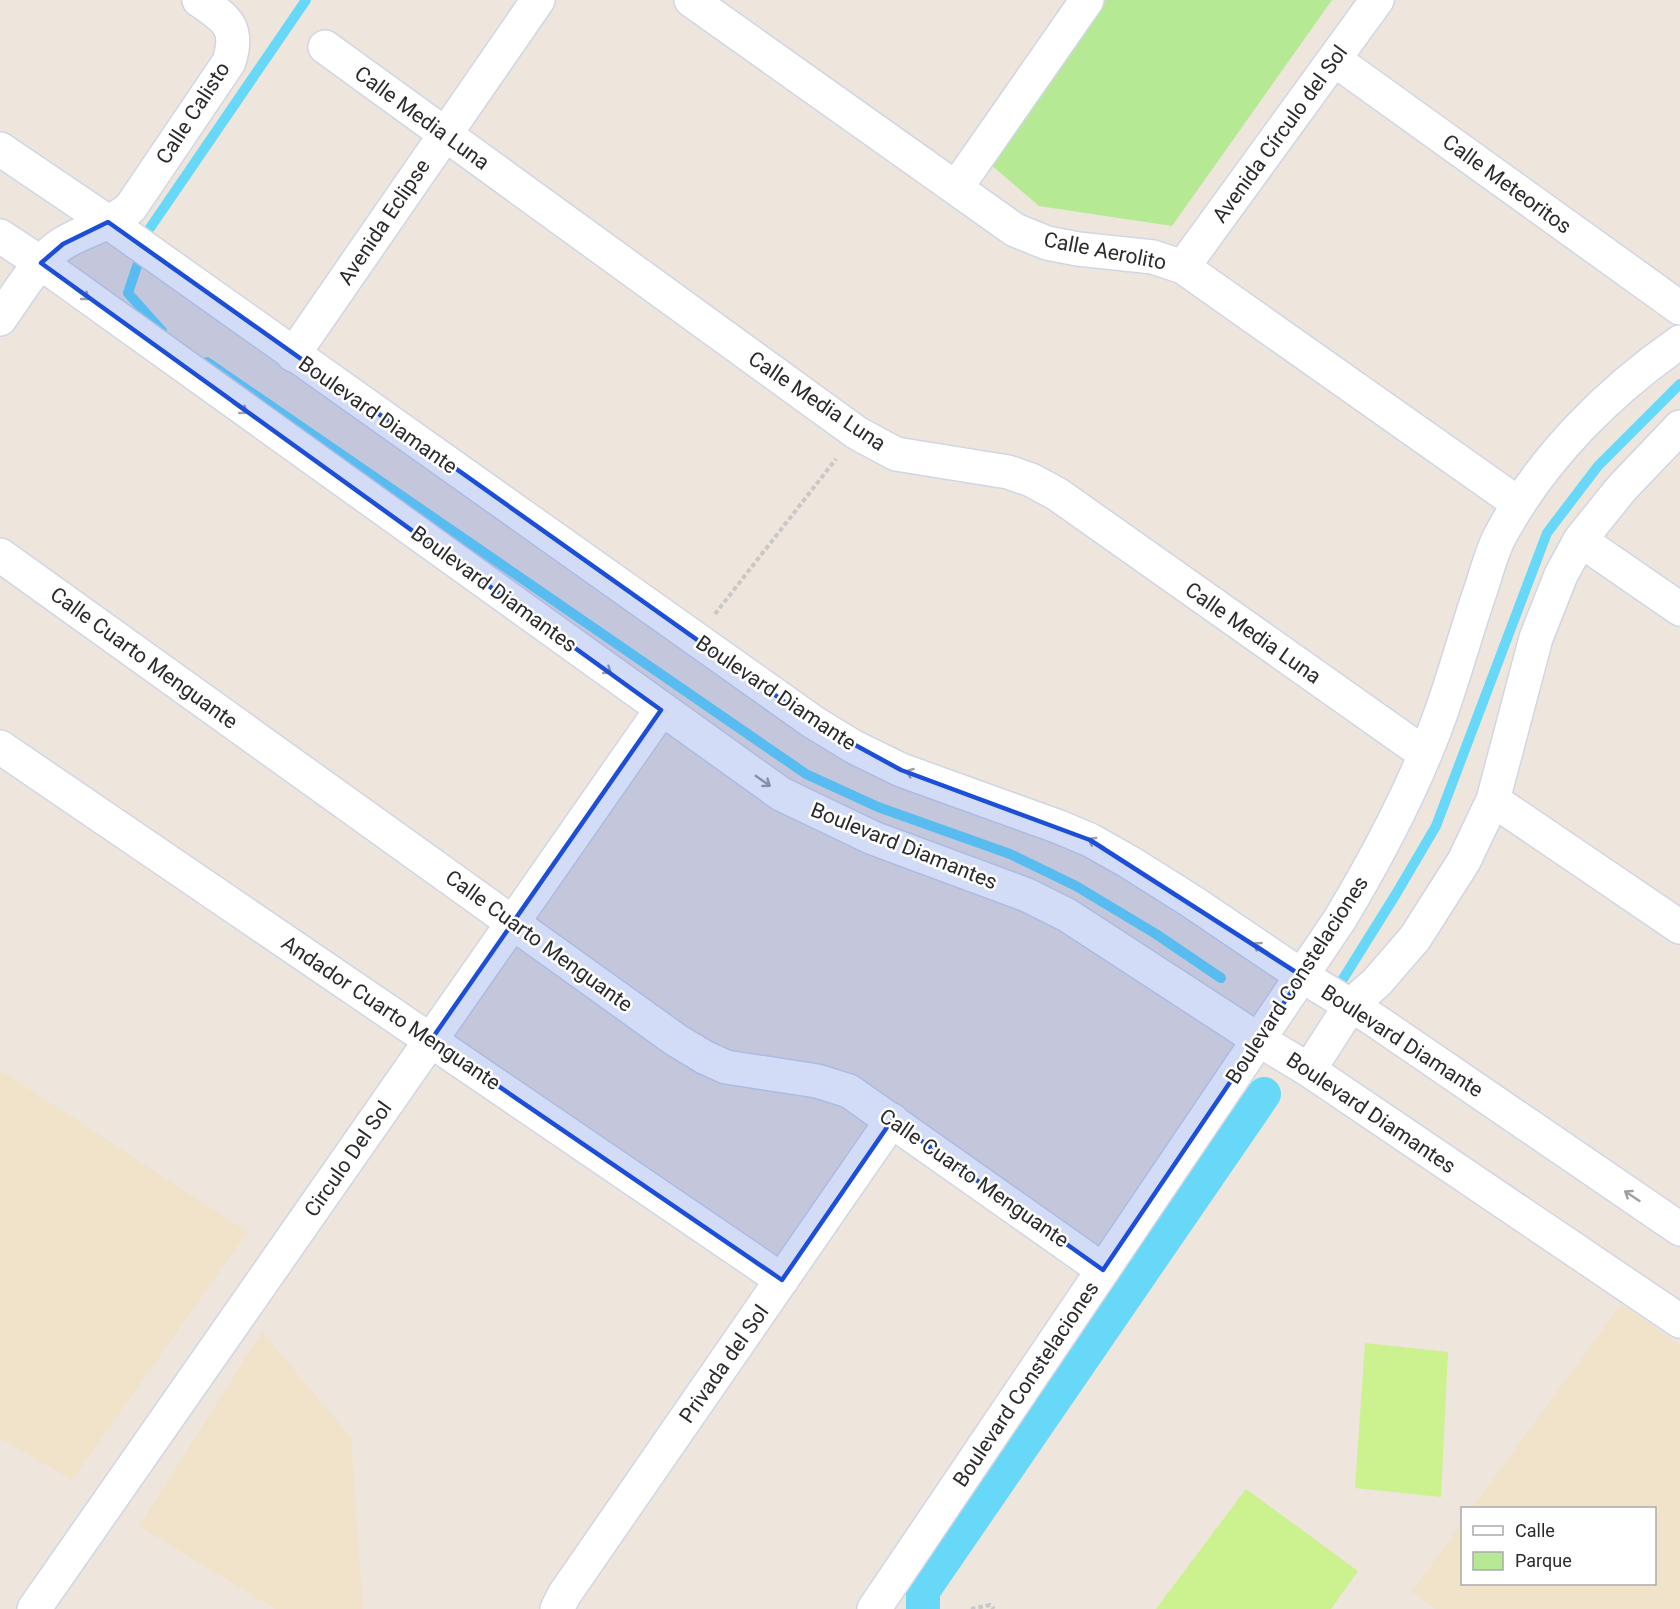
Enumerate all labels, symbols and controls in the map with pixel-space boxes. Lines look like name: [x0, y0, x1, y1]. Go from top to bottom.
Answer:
street label: Avenida Círculo del Sol: [1208, 41, 1352, 227]
street label: Calle Calisto: [151, 58, 235, 168]
street label: Calle Media Luna: [350, 61, 494, 175]
street label: Calle Meteoritos: [1438, 129, 1576, 239]
street label: Avenida Eclipse: [333, 155, 435, 289]
street label: Calle Aerolito: [1042, 227, 1168, 275]
one-way arrow: [74, 287, 90, 300]
street label: Calle Media Luna: [744, 346, 890, 456]
street label: Boulevard Diamante: [294, 351, 462, 479]
one-way arrow: [232, 402, 248, 414]
street label: Boulevard Diamantes: [407, 521, 581, 657]
street label: Calle Media Luna: [1181, 577, 1325, 689]
street label: Calle Cuarto Menguante: [46, 582, 242, 734]
street label: Boulevard Diamante: [691, 631, 861, 755]
one-way arrow: [595, 662, 611, 674]
one-way arrow: [905, 768, 923, 779]
one-way arrow: [754, 775, 770, 787]
street label: Boulevard Diamantes: [807, 798, 1001, 894]
one-way arrow: [1088, 837, 1105, 849]
street label: Calle Cuarto Menguante: [441, 865, 637, 1017]
street label: Boulevard Constelaciones: [1221, 872, 1373, 1088]
street label: Andador Cuarto Menguante: [277, 931, 505, 1095]
one-way arrow: [1253, 942, 1269, 954]
street label: Boulevard Diamante: [1317, 980, 1487, 1102]
street label: Boulevard Diamantes: [1282, 1047, 1460, 1179]
street label: Circulo Del Sol: [299, 1097, 397, 1221]
street label: Calle Cuarto Menguante: [875, 1104, 1073, 1252]
one-way arrow: [1624, 1190, 1640, 1202]
street label: Boulevard Constelaciones: [948, 1277, 1104, 1491]
street label: Privada del Sol: [675, 1300, 773, 1428]
legend: [1461, 1507, 1656, 1585]
text: Calle: [1515, 1520, 1555, 1541]
text: Parque: [1515, 1550, 1572, 1571]

